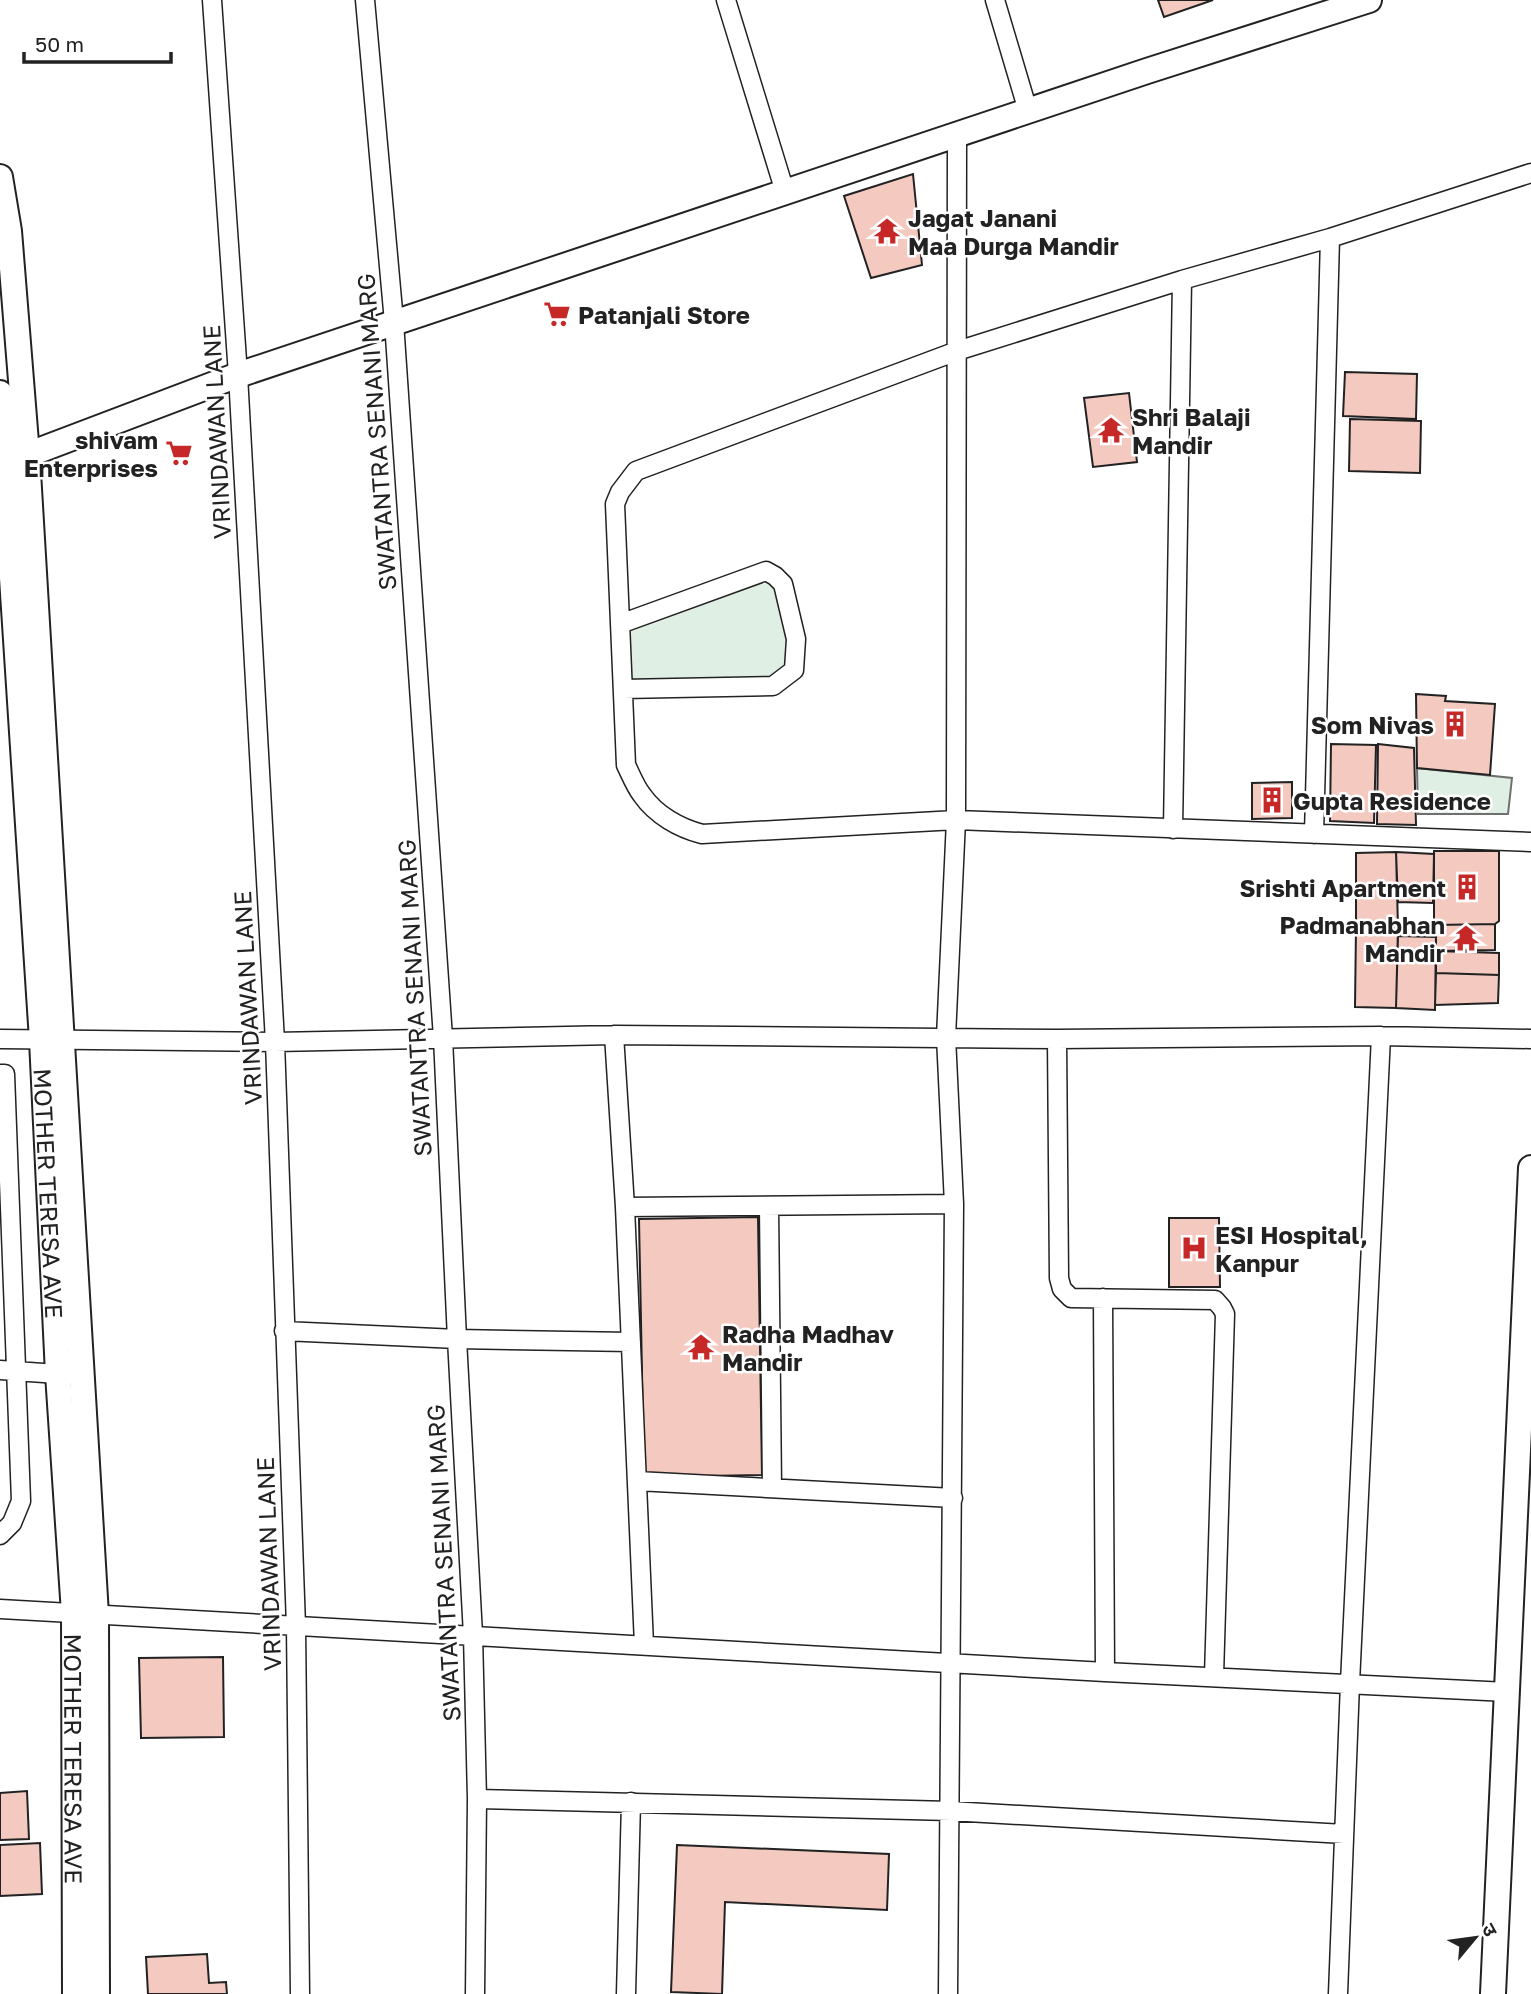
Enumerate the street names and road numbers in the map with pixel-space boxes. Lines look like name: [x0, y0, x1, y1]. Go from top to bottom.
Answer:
street label: SWATANTRA SENANI MARG: [350, 273, 402, 591]
street label: VRINDAWAN LANE: [196, 324, 236, 540]
street label: SWATANTRA SENANI MARG: [391, 839, 437, 1157]
street label: VRINDAWAN LANE: [227, 890, 267, 1106]
street label: MOTHER TERESA AVE: [29, 1068, 70, 1319]
street label: SWATANTRA SENANI MARG: [420, 1404, 466, 1722]
street label: VRINDAWAN LANE: [250, 1456, 286, 1672]
street label: MOTHER TERESA AVE: [60, 1633, 89, 1884]

